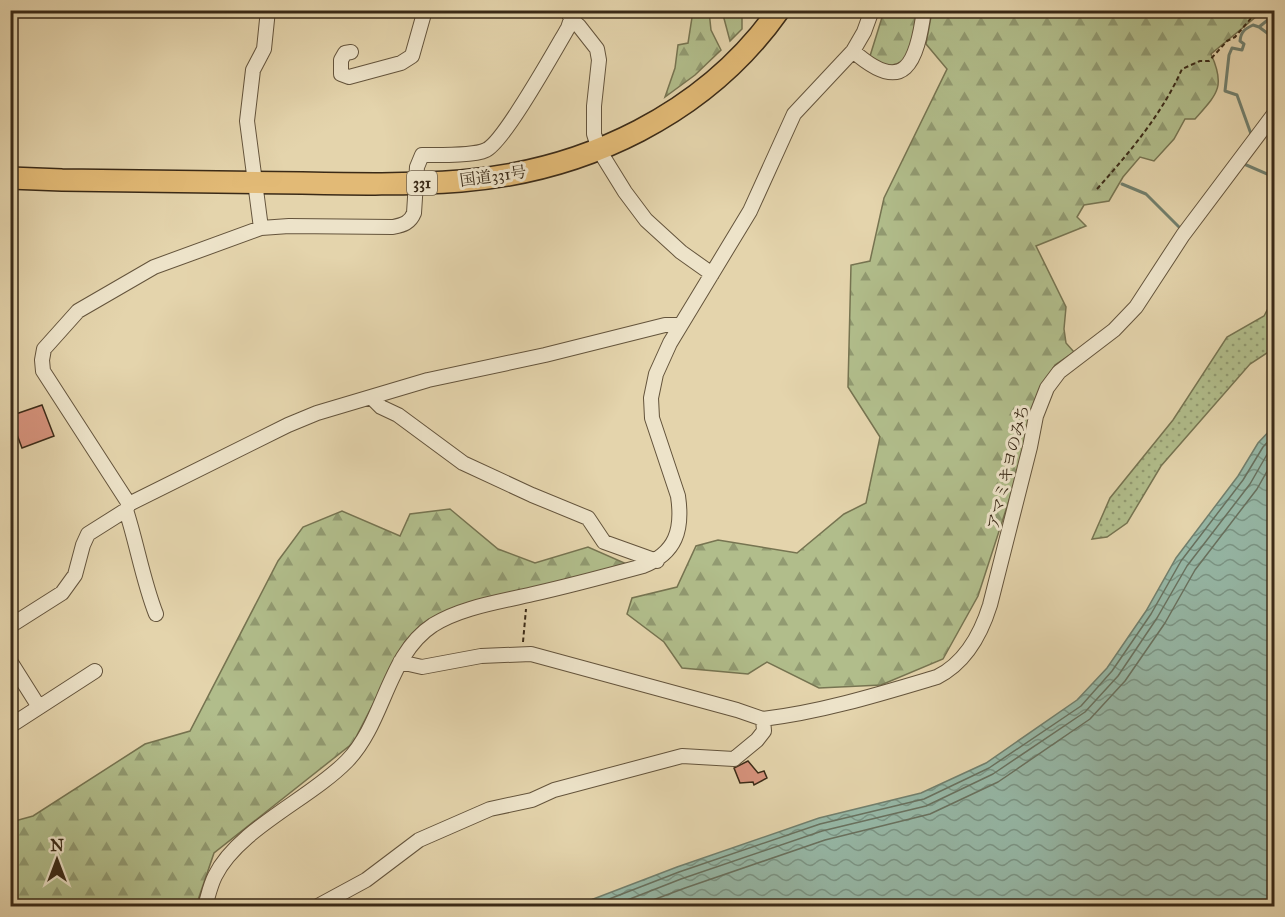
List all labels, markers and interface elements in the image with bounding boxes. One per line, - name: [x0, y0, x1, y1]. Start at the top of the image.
- street label: 国道331号: [458, 162, 528, 190]
- road number: 331: [407, 171, 437, 195]
- street label: アマミキヨのみち: [983, 403, 1033, 531]
- north arrow: [27, 830, 87, 890]
- text: N: [50, 836, 64, 855]

